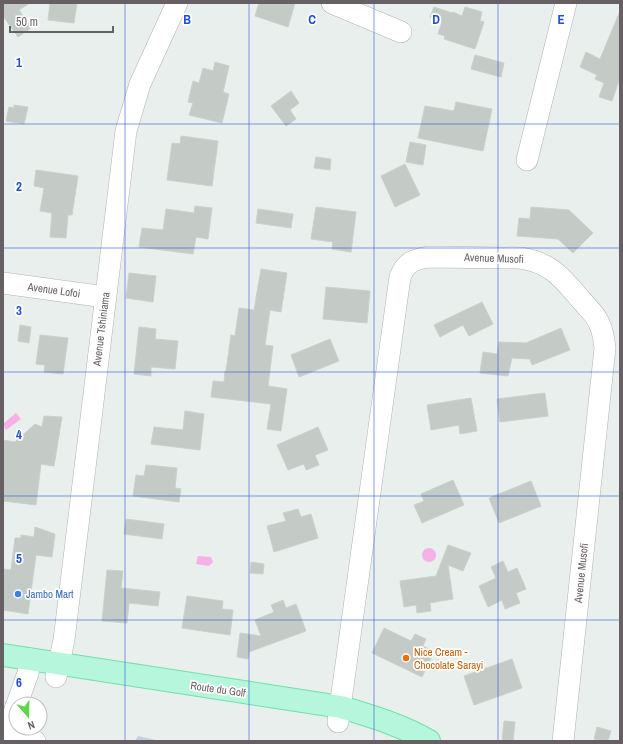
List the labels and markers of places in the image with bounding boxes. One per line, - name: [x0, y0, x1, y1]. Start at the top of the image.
- place label: Jambo Mart: [26, 587, 74, 601]
- marker: Jambo Mart: [13, 589, 23, 599]
- place label: Nice Cream - Chocolate Sarayi: [414, 645, 483, 672]
- marker: Nice Cream - Chocolate Sarayi: [401, 653, 411, 663]

